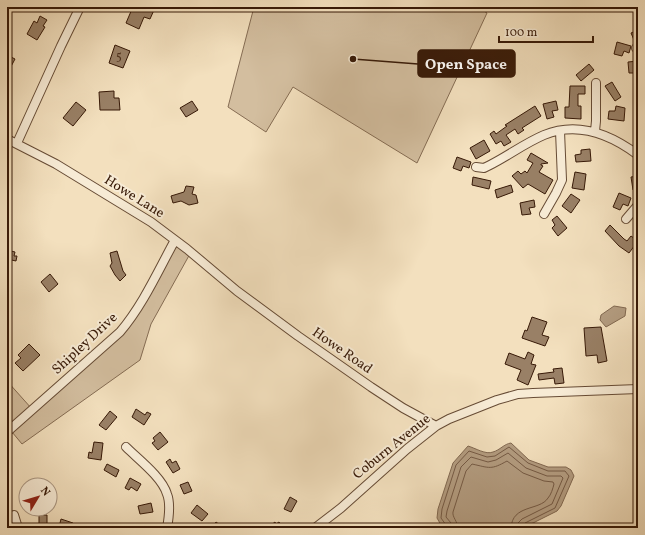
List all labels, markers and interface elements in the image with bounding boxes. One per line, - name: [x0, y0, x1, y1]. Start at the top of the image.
- scale bar: [499, 18, 593, 44]
- text: 100 m: [505, 25, 538, 41]
- house number: 5: [116, 49, 122, 65]
- callout: Open Space: [418, 50, 515, 77]
- text: Open Space: [425, 55, 507, 76]
- street label: Howe Lane: [100, 171, 168, 223]
- street label: Shipley Drive: [48, 309, 122, 379]
- street label: Howe Road: [308, 323, 376, 379]
- street label: Coburn Avenue: [349, 410, 435, 484]
- north arrow: [18, 477, 58, 517]
- text: N: [36, 484, 53, 500]

